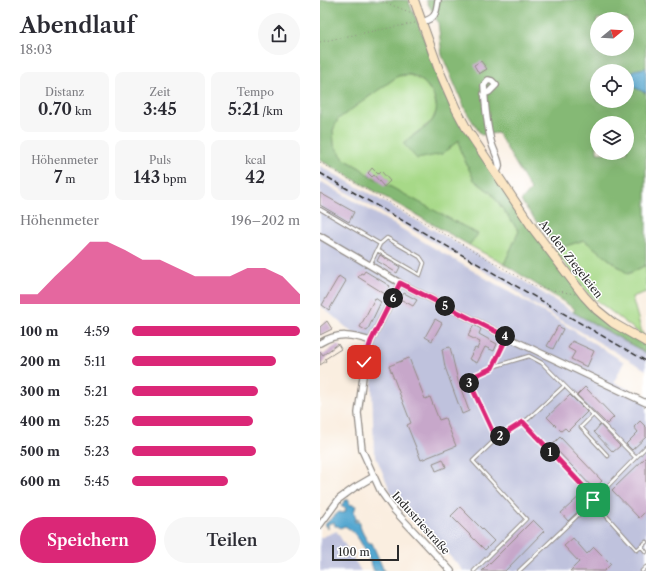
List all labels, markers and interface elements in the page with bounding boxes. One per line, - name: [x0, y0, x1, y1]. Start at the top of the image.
- text: Abendlauf: [20, 12, 135, 39]
- north arrow: [590, 12, 634, 56]
- map controls: [590, 12, 634, 160]
- button: share: [258, 13, 300, 55]
- text: 18:03: [20, 41, 52, 57]
- button: locate: [590, 64, 634, 108]
- text: Distanz: [45, 85, 84, 99]
- text: Zeit: [150, 85, 170, 99]
- text: Tempo: [237, 85, 274, 99]
- text: 0.70: [38, 99, 72, 119]
- text: 3:45: [143, 99, 177, 119]
- text: 5:21: [228, 99, 259, 119]
- text: km: [72, 104, 92, 118]
- text: /km: [259, 104, 283, 118]
- button: layers: [590, 116, 634, 160]
- text: Höhenmeter: [31, 153, 98, 167]
- text: Puls: [149, 153, 171, 167]
- text: kcal: [245, 153, 266, 167]
- text: 7: [54, 167, 62, 187]
- text: 143: [133, 167, 160, 187]
- text: 42: [245, 167, 265, 187]
- text: m: [62, 172, 76, 186]
- text: bpm: [160, 172, 187, 186]
- text: Höhenmeter: [20, 212, 99, 228]
- text: 196–202 m: [231, 212, 300, 228]
- street label: An den Ziegeleien: [536, 216, 606, 301]
- pin: 6: [383, 288, 403, 308]
- text: 6: [390, 291, 396, 305]
- pin: 5: [435, 296, 455, 316]
- text: 5: [442, 299, 448, 313]
- text: 100 m: [20, 323, 59, 339]
- text: 4:59: [84, 323, 110, 339]
- pin: 4: [495, 326, 515, 346]
- text: 4: [502, 329, 508, 343]
- pin: [347, 345, 381, 379]
- icon: check: [353, 351, 375, 373]
- text: 200 m: [20, 353, 60, 369]
- text: 5:11: [84, 353, 106, 369]
- pin: 3: [459, 373, 479, 393]
- text: 3: [466, 376, 472, 390]
- text: 300 m: [20, 383, 60, 399]
- text: 5:21: [84, 383, 108, 399]
- text: 400 m: [20, 413, 60, 429]
- text: 5:25: [84, 413, 109, 429]
- pin: 2: [490, 426, 510, 446]
- text: 2: [497, 429, 503, 443]
- pin: 1: [540, 442, 560, 462]
- text: 500 m: [20, 443, 60, 459]
- text: 5:23: [84, 443, 109, 459]
- text: 1: [548, 445, 552, 459]
- text: 600 m: [20, 473, 61, 489]
- text: 5:45: [84, 473, 109, 489]
- pin: [576, 483, 610, 517]
- street label: Industriestraße: [389, 489, 453, 557]
- icon: arrive: [582, 489, 604, 511]
- button: Speichern: [20, 517, 156, 563]
- button: Teilen: [164, 517, 300, 563]
- scale bar: [332, 543, 399, 562]
- text: 100 m: [338, 545, 370, 559]

